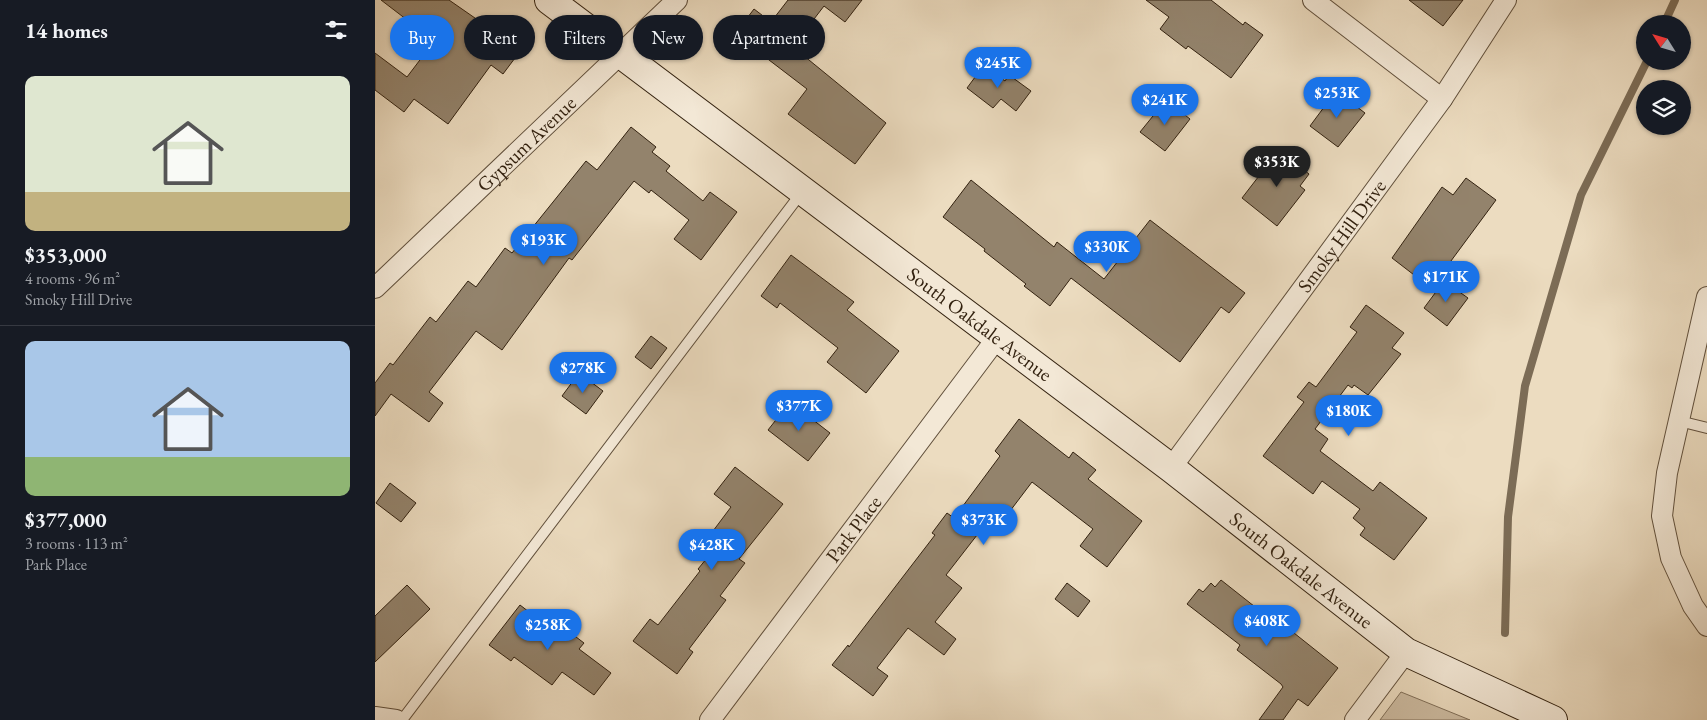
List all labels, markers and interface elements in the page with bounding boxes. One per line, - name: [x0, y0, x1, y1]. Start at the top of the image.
- chip: Buy: [390, 15, 454, 60]
- chip: Rent: [464, 15, 535, 60]
- chip: Filters: [545, 15, 623, 60]
- chip: New: [633, 15, 703, 60]
- chip: Apartment: [713, 15, 825, 60]
- north arrow: [1636, 15, 1691, 70]
- map controls: [1636, 15, 1691, 135]
- icon: filters: [322, 16, 350, 44]
- text: 14 homes: [25, 17, 108, 44]
- pin: $245K: [963, 46, 1033, 89]
- text: $245K: [976, 52, 1020, 73]
- pin: $253K: [1302, 76, 1372, 119]
- button: layers: [1636, 80, 1691, 135]
- text: $253K: [1315, 82, 1359, 103]
- pin: $241K: [1130, 84, 1200, 126]
- text: $241K: [1143, 89, 1187, 110]
- street label: Gypsum Avenue: [471, 90, 582, 197]
- icon: home: [143, 108, 233, 198]
- pin: $353K: [1242, 146, 1312, 188]
- text: $353K: [1255, 151, 1299, 172]
- street label: Smoky Hill Drive: [1291, 174, 1392, 298]
- pin: $193K: [509, 224, 579, 266]
- text: $193K: [522, 229, 566, 250]
- pin: $330K: [1072, 230, 1142, 273]
- text: $330K: [1085, 236, 1129, 257]
- text: $353,000: [25, 241, 107, 268]
- pin: $171K: [1411, 260, 1481, 303]
- street label: South Oakdale Avenue: [902, 261, 1058, 387]
- text: $171K: [1424, 266, 1468, 287]
- text: 4 rooms · 96 m²: [25, 268, 120, 289]
- text: Smoky Hill Drive: [25, 289, 132, 310]
- pin: $278K: [548, 352, 618, 394]
- text: $278K: [561, 357, 605, 378]
- icon: home: [143, 374, 233, 464]
- pin: $377K: [764, 390, 834, 432]
- pin: $180K: [1314, 394, 1384, 437]
- text: $377K: [777, 395, 821, 416]
- text: $180K: [1327, 400, 1371, 421]
- street label: Park Place: [820, 490, 887, 568]
- pin: $373K: [949, 504, 1019, 546]
- text: $377,000: [25, 506, 107, 533]
- street label: South Oakdale Avenue: [1224, 506, 1379, 634]
- text: $373K: [962, 509, 1006, 530]
- pin: $428K: [677, 528, 747, 571]
- text: 3 rooms · 113 m²: [25, 533, 128, 554]
- text: $428K: [690, 534, 734, 555]
- text: Park Place: [25, 554, 87, 575]
- pin: $408K: [1232, 604, 1302, 647]
- pin: $258K: [513, 608, 583, 651]
- text: $408K: [1245, 610, 1289, 631]
- text: $258K: [526, 614, 570, 635]

